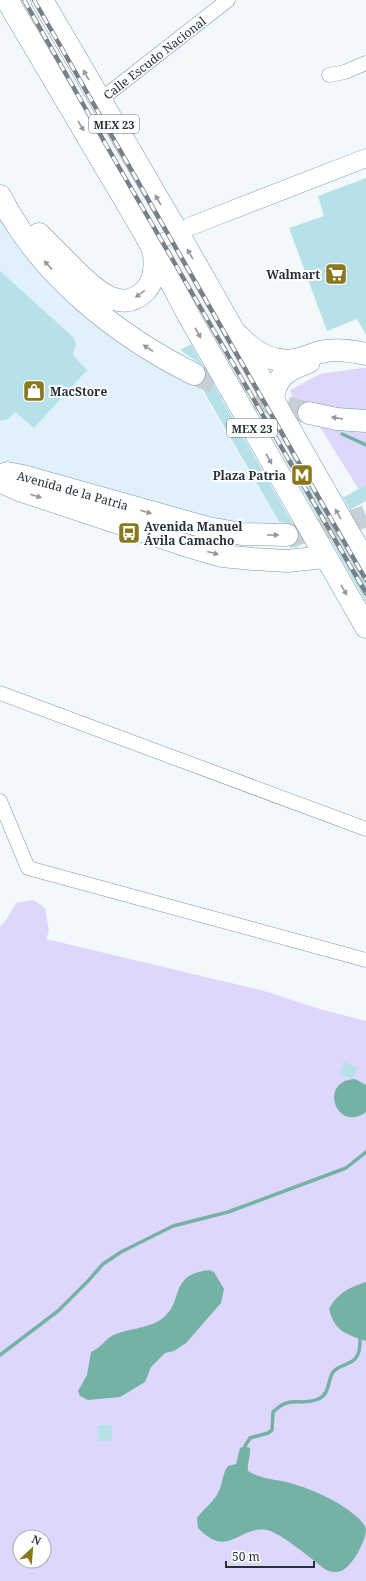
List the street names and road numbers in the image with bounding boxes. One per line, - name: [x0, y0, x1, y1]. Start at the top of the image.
- street label: Calle Escudo Nacional: [100, 12, 209, 103]
- road number: MEX 23: [89, 115, 139, 133]
- road number: MEX 23: [227, 419, 277, 437]
- street label: Avenida de la Patria: [16, 467, 131, 514]

